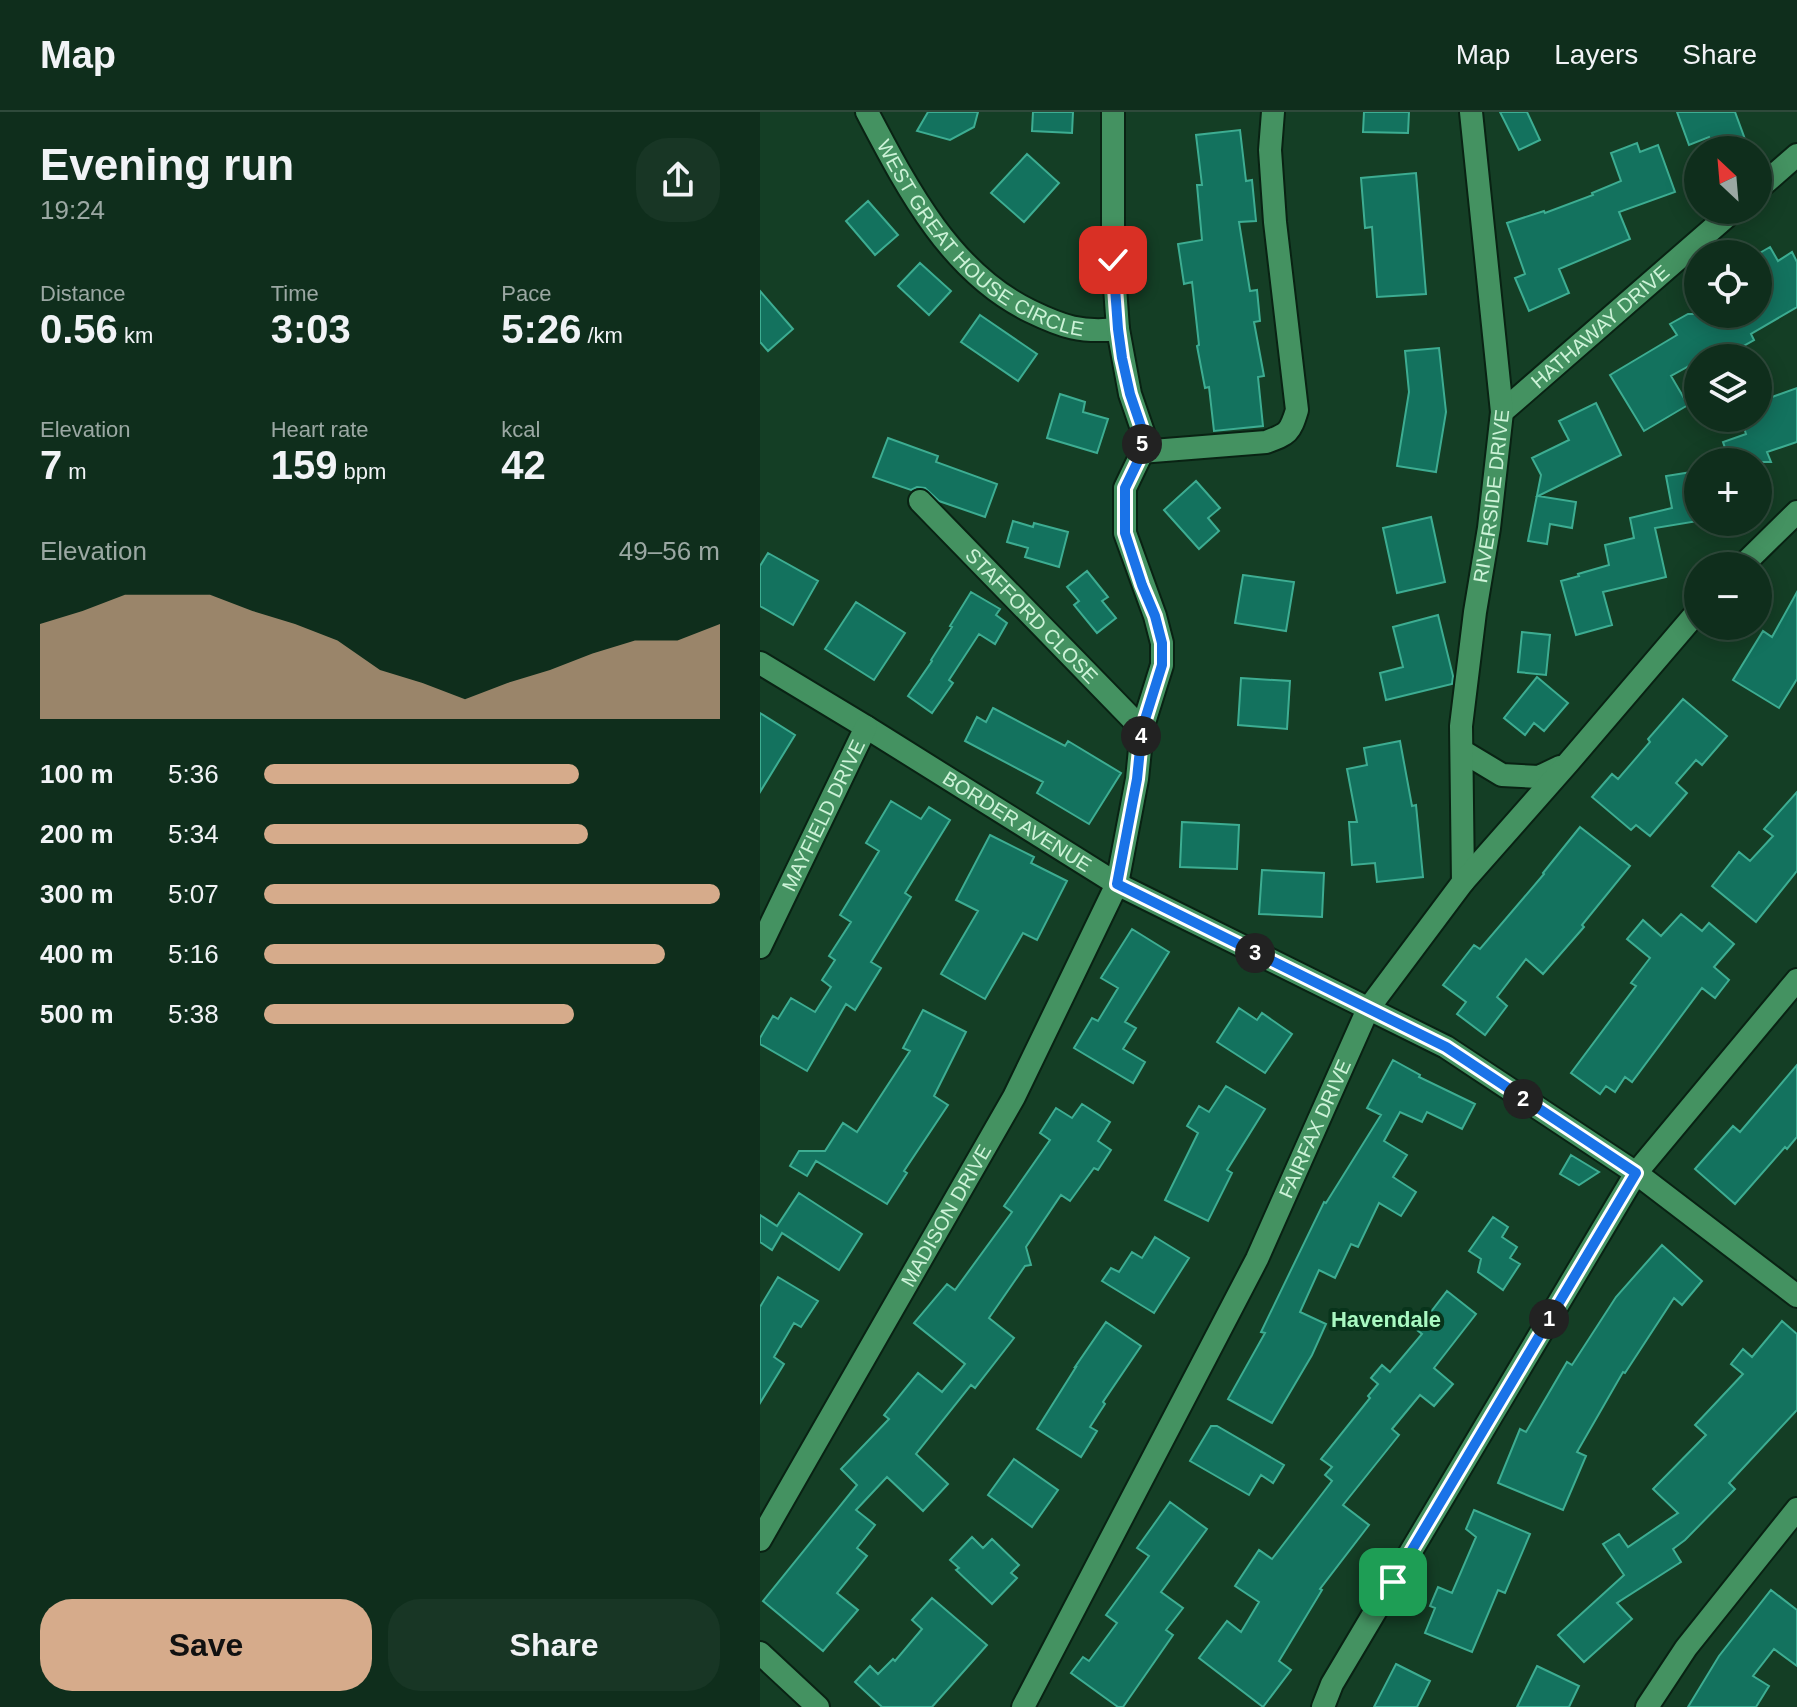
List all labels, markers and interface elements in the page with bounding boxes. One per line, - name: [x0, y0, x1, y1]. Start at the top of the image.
- text: Map: [40, 34, 116, 76]
- text: Map: [1456, 39, 1510, 70]
- text: Layers: [1554, 39, 1638, 70]
- text: Share: [1682, 39, 1757, 70]
- street label: WEST GREAT HOUSE CIRCLE: [873, 136, 1086, 340]
- north arrow: [1684, 136, 1772, 224]
- map controls: [1684, 136, 1772, 640]
- button: share: [636, 138, 720, 222]
- text: Evening run: [40, 140, 294, 189]
- text: 19:24: [40, 195, 105, 225]
- pin: [1079, 226, 1147, 294]
- icon: check: [1091, 238, 1135, 282]
- button: locate: [1684, 240, 1772, 328]
- street label: HATHAWAY DRIVE: [1527, 261, 1673, 392]
- text: Distance: [40, 281, 126, 306]
- text: Time: [271, 281, 319, 306]
- text: Pace: [501, 281, 551, 306]
- text: 0.56: [40, 307, 118, 351]
- text: 3:03: [271, 307, 351, 351]
- text: 5:26: [501, 307, 581, 351]
- text: km: [118, 323, 153, 348]
- text: /km: [581, 323, 623, 348]
- button: layers: [1684, 344, 1772, 432]
- street label: RIVERSIDE DRIVE: [1469, 408, 1513, 584]
- text: Elevation: [40, 417, 131, 442]
- text: Heart rate: [271, 417, 368, 442]
- text: kcal: [501, 417, 540, 442]
- pin: 5: [1122, 424, 1162, 464]
- text: 5: [1136, 431, 1148, 456]
- text: 7: [40, 443, 62, 487]
- text: 159: [271, 443, 337, 487]
- text: 42: [501, 443, 546, 487]
- button: +: [1684, 448, 1772, 536]
- text: m: [62, 459, 87, 484]
- text: bpm: [337, 459, 386, 484]
- text: Elevation: [40, 536, 147, 566]
- text: 49–56 m: [619, 536, 720, 566]
- street label: STAFFORD CLOSE: [961, 544, 1102, 688]
- button: −: [1684, 552, 1772, 640]
- pin: 4: [1121, 716, 1161, 756]
- text: 4: [1135, 723, 1147, 748]
- street label: MAYFIELD DRIVE: [778, 736, 869, 895]
- text: 100 m: [40, 759, 114, 789]
- text: 5:36: [168, 759, 219, 789]
- street label: BORDER AVENUE: [939, 767, 1095, 876]
- text: 200 m: [40, 819, 114, 849]
- text: 5:34: [168, 819, 219, 849]
- text: 300 m: [40, 879, 114, 909]
- text: 5:07: [168, 879, 219, 909]
- pin: 3: [1235, 933, 1275, 973]
- text: 400 m: [40, 939, 114, 969]
- text: 5:16: [168, 939, 219, 969]
- text: 3: [1249, 940, 1261, 965]
- text: 500 m: [40, 999, 114, 1029]
- text: 5:38: [168, 999, 219, 1029]
- street label: FAIRFAX DRIVE: [1275, 1056, 1355, 1201]
- pin: 2: [1503, 1079, 1543, 1119]
- text: 2: [1517, 1086, 1529, 1111]
- street label: MADISON DRIVE: [897, 1141, 995, 1290]
- pin: 1: [1529, 1299, 1569, 1339]
- text: 1: [1543, 1306, 1555, 1331]
- district label: Havendale: [1331, 1307, 1441, 1332]
- pin: [1359, 1548, 1427, 1616]
- icon: arrive: [1371, 1560, 1415, 1604]
- button: Save: [40, 1599, 372, 1691]
- button: Share: [388, 1599, 720, 1691]

